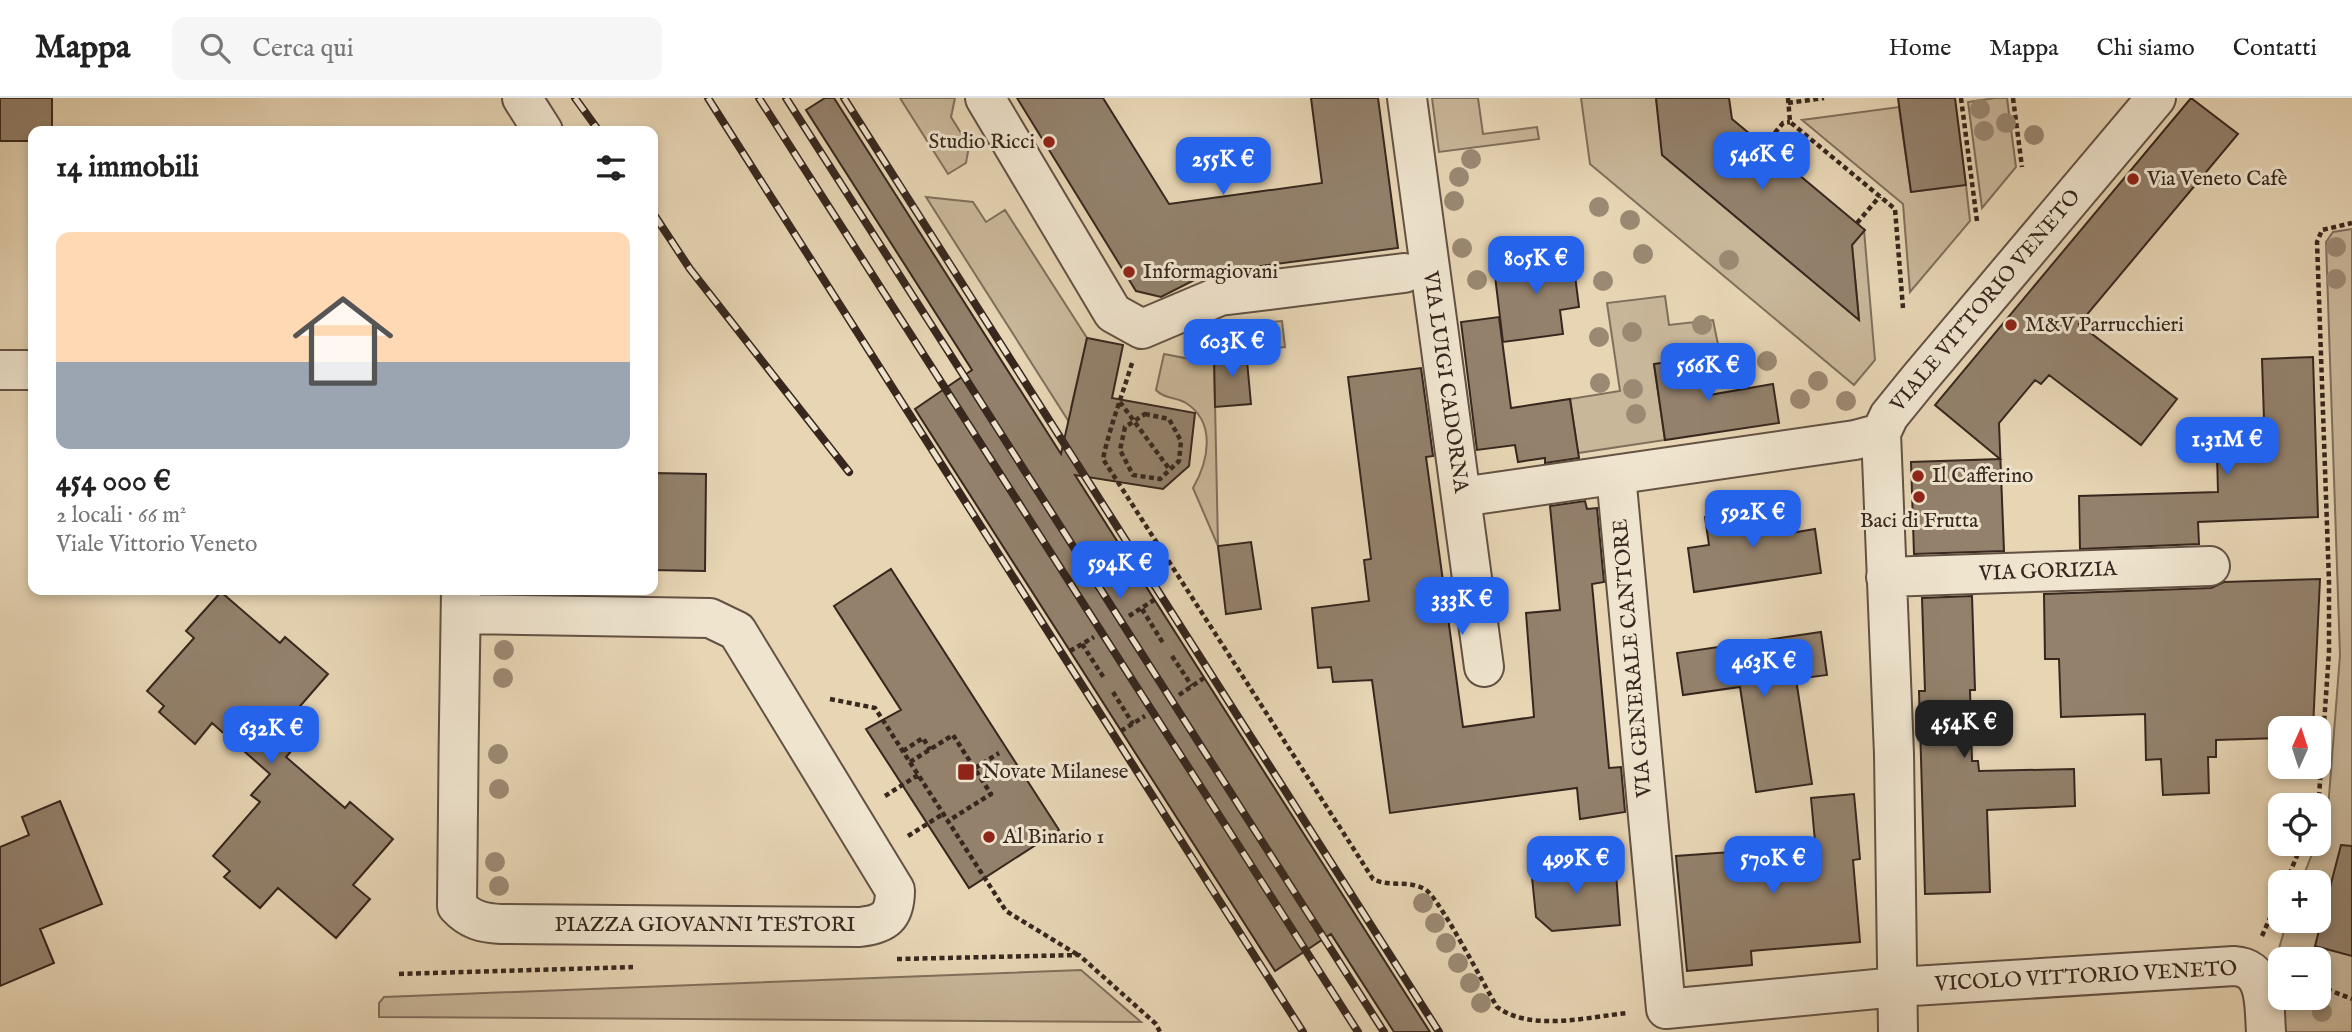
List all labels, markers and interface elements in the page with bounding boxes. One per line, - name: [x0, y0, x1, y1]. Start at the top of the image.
- search box: [172, 17, 662, 80]
- text: Mappa: [35, 27, 130, 69]
- icon: search: [196, 29, 234, 67]
- text: Cerca qui: [252, 32, 354, 65]
- text: Home: [1889, 33, 1951, 64]
- text: Mappa: [1989, 33, 2059, 64]
- text: Chi siamo: [2097, 33, 2195, 64]
- text: Contatti: [2233, 33, 2317, 64]
- place label: Studio Ricci: [928, 129, 1035, 156]
- pin: 546K €: [1705, 132, 1819, 192]
- marker: Studio Ricci: [1041, 134, 1057, 150]
- pin: 255K €: [1166, 138, 1280, 197]
- text: 546K €: [1730, 140, 1794, 169]
- text: 255K €: [1192, 145, 1254, 174]
- text: 14 immobili: [56, 149, 199, 187]
- icon: filters: [592, 149, 630, 187]
- place label: Via Veneto Cafè: [2146, 166, 2288, 193]
- marker: Via Veneto Cafè: [2125, 171, 2141, 187]
- street label: VIALE VITTORIO VENETO: [1884, 184, 2087, 419]
- pin: 805K €: [1479, 236, 1593, 296]
- text: 805K €: [1504, 244, 1568, 273]
- place label: Informagiovani: [1143, 259, 1278, 286]
- marker: Informagiovani: [1121, 264, 1137, 280]
- street label: VIA LUIGI CADORNA: [1416, 268, 1474, 495]
- icon: home: [280, 278, 406, 404]
- place label: M&V Parrucchieri: [2025, 312, 2184, 339]
- marker: M&V Parrucchieri: [2003, 317, 2019, 333]
- pin: 603K €: [1175, 320, 1289, 379]
- text: 603K €: [1200, 327, 1264, 356]
- pin: 566K €: [1651, 344, 1765, 403]
- text: 566K €: [1677, 351, 1739, 380]
- pin: 1.31M €: [2162, 418, 2292, 477]
- text: 1.31M €: [2192, 425, 2262, 454]
- text: 454 000 €: [56, 463, 171, 501]
- place label: Il Cafferino: [1932, 463, 2033, 490]
- marker: Il Cafferino: [1910, 468, 1926, 484]
- marker: Baci di Frutta: [1911, 489, 1927, 505]
- pin: 592K €: [1696, 490, 1810, 550]
- text: 592K €: [1721, 498, 1785, 527]
- text: 2 locali · 66 m²: [56, 501, 186, 530]
- place label: Baci di Frutta: [1860, 508, 1979, 535]
- street label: VIA GENERALE CANTORE: [1607, 517, 1659, 800]
- text: Viale Vittorio Veneto: [56, 530, 257, 559]
- pin: 594K €: [1063, 542, 1177, 601]
- text: 594K €: [1088, 549, 1152, 578]
- street label: VIA GORIZIA: [1977, 556, 2118, 588]
- pin: 333K €: [1405, 578, 1519, 637]
- text: 333K €: [1432, 585, 1492, 614]
- pin: 463K €: [1707, 640, 1821, 699]
- text: 463K €: [1732, 647, 1796, 676]
- pin: 454K €: [1907, 700, 2021, 760]
- pin: 632K €: [214, 706, 328, 766]
- text: 454K €: [1931, 708, 1997, 737]
- text: 632K €: [239, 714, 303, 743]
- north arrow: [2268, 716, 2331, 779]
- map controls: [2268, 716, 2331, 1010]
- place label: Novate Milanese: [982, 759, 1129, 786]
- marker: Novate Milanese: [956, 762, 976, 782]
- button: locate: [2268, 793, 2331, 856]
- place label: Al Binario 1: [1002, 824, 1104, 851]
- marker: Al Binario 1: [981, 829, 997, 845]
- pin: 499K €: [1519, 836, 1633, 896]
- pin: 570K €: [1716, 836, 1830, 896]
- text: 499K €: [1543, 844, 1609, 873]
- text: 570K €: [1740, 844, 1806, 873]
- button: +: [2268, 870, 2331, 933]
- street label: PIAZZA GIOVANNI TESTORI: [554, 912, 856, 939]
- button: −: [2268, 947, 2331, 1010]
- street label: VICOLO VITTORIO VENETO: [1933, 956, 2238, 998]

